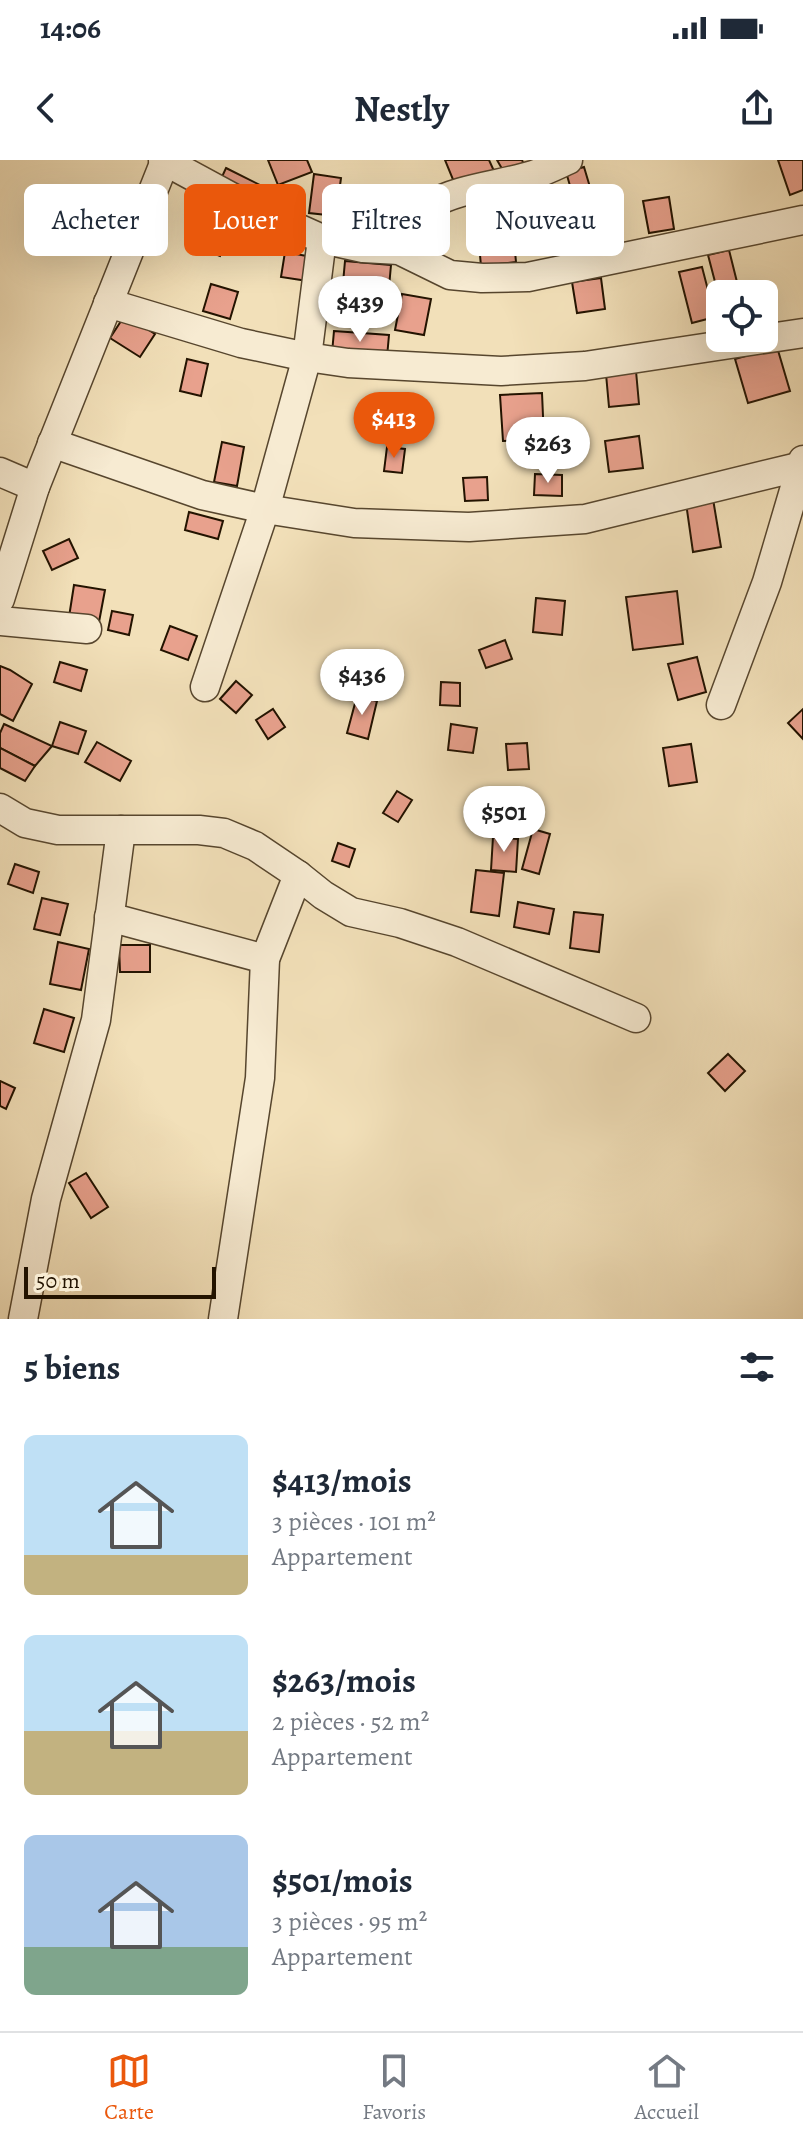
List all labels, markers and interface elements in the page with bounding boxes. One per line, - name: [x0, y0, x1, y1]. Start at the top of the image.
- text: 14:06: [40, 8, 101, 48]
- text: Nestly: [354, 84, 449, 133]
- icon: back: [24, 86, 68, 130]
- icon: share: [735, 86, 779, 130]
- chip: Acheter: [24, 184, 168, 256]
- chip: Louer: [184, 184, 306, 256]
- chip: Filtres: [322, 184, 450, 256]
- chip: Nouveau: [466, 184, 624, 256]
- pin: $439: [313, 276, 407, 344]
- map controls: [706, 280, 778, 352]
- button: locate: [706, 280, 778, 352]
- text: $439: [336, 284, 384, 319]
- pin: $413: [347, 392, 441, 460]
- text: $413: [372, 400, 416, 435]
- pin: $263: [501, 417, 595, 485]
- text: $263: [524, 425, 572, 460]
- pin: $436: [315, 649, 409, 717]
- text: $436: [338, 657, 386, 692]
- pin: $501: [457, 786, 551, 854]
- text: $501: [481, 794, 527, 829]
- scale bar: [24, 1263, 216, 1299]
- text: 50 m: [36, 1266, 80, 1296]
- text: 5 biens: [24, 1344, 121, 1391]
- icon: filters: [735, 1345, 779, 1389]
- text: $413/mois: [272, 1457, 412, 1504]
- icon: home: [88, 1467, 184, 1563]
- text: 3 pièces · 101 m²: [272, 1504, 436, 1539]
- text: Appartement: [272, 1539, 413, 1574]
- text: $263/mois: [272, 1657, 416, 1704]
- icon: home: [88, 1667, 184, 1763]
- text: 2 pièces · 52 m²: [272, 1704, 429, 1739]
- text: Appartement: [272, 1739, 413, 1774]
- text: $501/mois: [272, 1857, 413, 1904]
- icon: home: [88, 1867, 184, 1963]
- text: 3 pièces · 95 m²: [272, 1904, 427, 1939]
- text: Appartement: [272, 1939, 413, 1974]
- tab: Carte: [104, 2049, 154, 2127]
- tab: Favoris: [362, 2049, 426, 2127]
- tab: Accueil: [635, 2049, 699, 2127]

